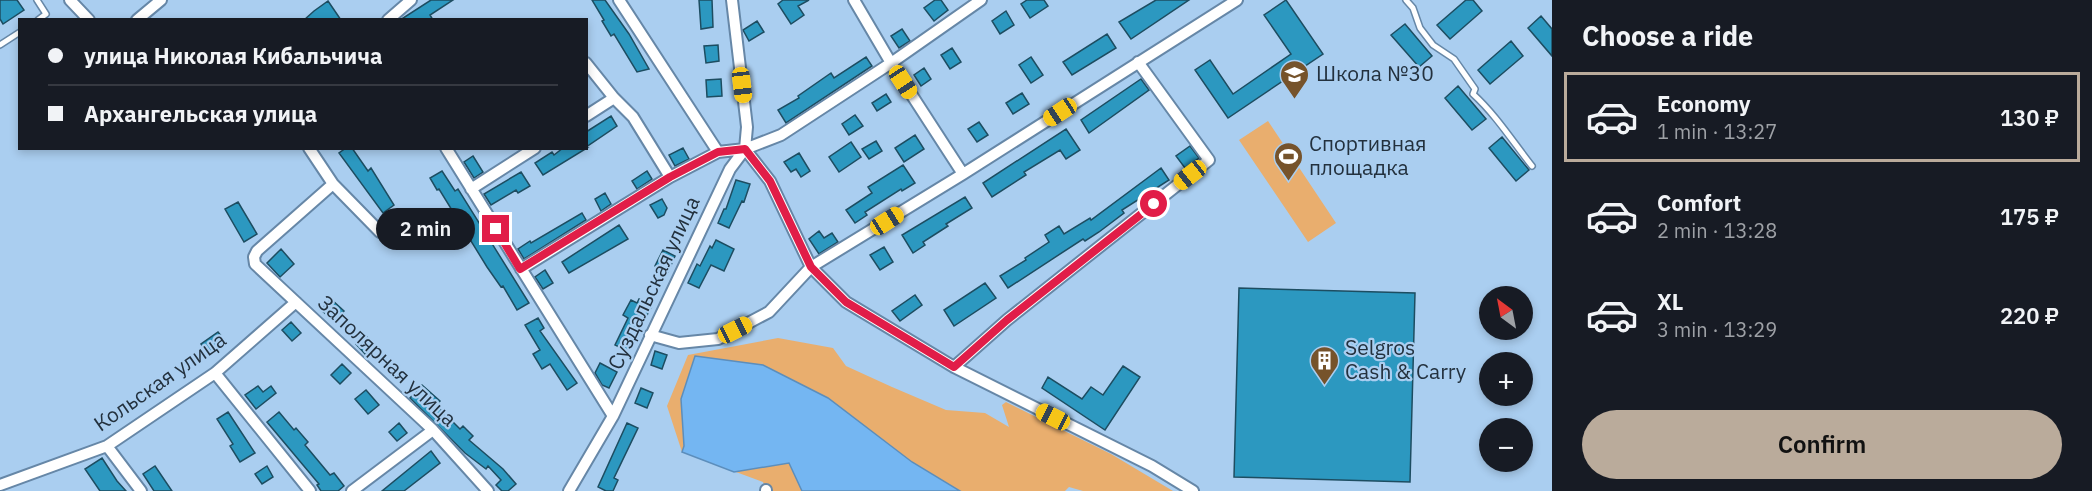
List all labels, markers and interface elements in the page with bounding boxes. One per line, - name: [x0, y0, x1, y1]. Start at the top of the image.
- text: Choose a ride: [1582, 18, 1753, 53]
- text: улица Николая Кибальчича: [84, 41, 383, 70]
- school or university icon: Школа №30: [1279, 58, 1311, 100]
- place label: Школа №30: [1316, 59, 1434, 87]
- car: [886, 62, 920, 102]
- car: [731, 66, 753, 104]
- text: Economy: [1657, 89, 1751, 118]
- icon: car: [1585, 90, 1639, 144]
- car: [1040, 95, 1080, 129]
- text: Архангельская улица: [84, 99, 317, 128]
- text: 130 ₽: [2000, 103, 2059, 132]
- text: 1 min · 13:27: [1657, 118, 1777, 145]
- place label: Спортивная площадка: [1309, 129, 1427, 181]
- sports icon: Спортивная площадка: [1272, 140, 1304, 182]
- car: [1170, 157, 1210, 193]
- text: Comfort: [1657, 188, 1741, 217]
- icon: car: [1585, 189, 1639, 243]
- route start: [1140, 190, 1167, 217]
- street label: Суздальская улица: [601, 191, 706, 374]
- text: 175 ₽: [2000, 202, 2059, 231]
- car: [867, 204, 907, 238]
- callout: 2 min: [376, 208, 475, 250]
- text: 2 min: [400, 215, 451, 242]
- route end: [482, 215, 509, 242]
- text: 2 min · 13:28: [1657, 217, 1777, 244]
- north arrow: [1479, 286, 1533, 340]
- map controls: [1479, 286, 1533, 472]
- text: XL: [1657, 287, 1683, 316]
- street label: Заполярная улица: [312, 288, 463, 432]
- icon: car: [1585, 288, 1639, 342]
- text: 220 ₽: [2000, 301, 2059, 330]
- car: [715, 314, 755, 346]
- text: 3 min · 13:29: [1657, 316, 1777, 343]
- street label: Кольская улица: [88, 325, 231, 437]
- place label: Selgros Cash & Carry: [1345, 333, 1467, 385]
- building icon: Selgros Cash & Carry: [1308, 344, 1340, 386]
- button: +: [1479, 352, 1533, 406]
- car: [1033, 401, 1073, 433]
- button: Confirm: [1582, 410, 2062, 479]
- button: −: [1479, 418, 1533, 472]

